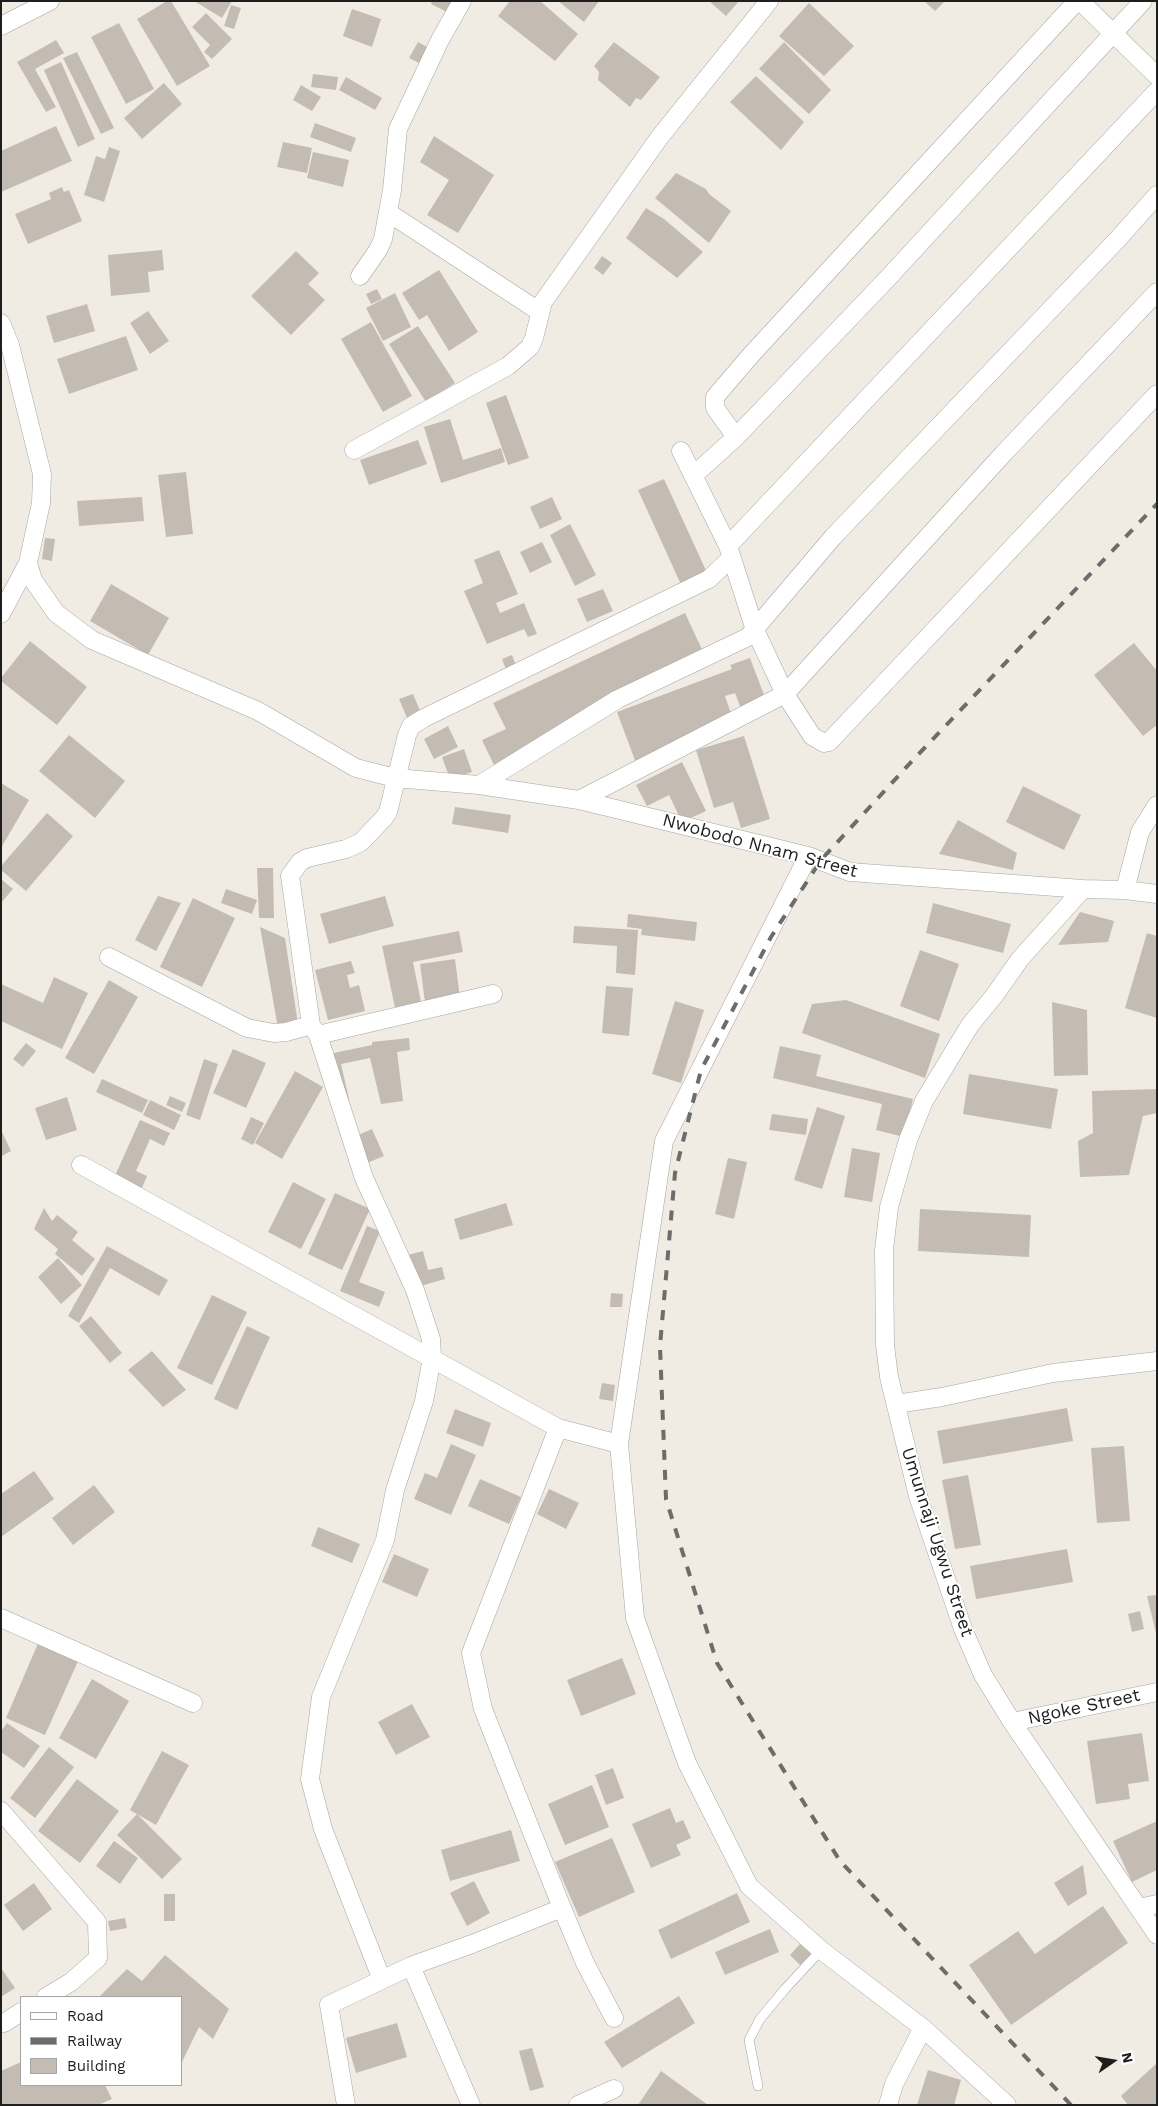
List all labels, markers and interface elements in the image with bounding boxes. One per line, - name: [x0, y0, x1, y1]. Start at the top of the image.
- street label: Nwobodo Nnam Street: [660, 810, 860, 882]
- street label: Umunnaji Ugwu Street: [896, 1445, 978, 1639]
- street label: Ngoke Street: [1026, 1685, 1142, 1729]
- legend: [20, 1996, 182, 2086]
- text: Road: [67, 2007, 104, 2025]
- text: Railway: [67, 2032, 122, 2050]
- north arrow: [1088, 2036, 1138, 2086]
- text: N: [1119, 2051, 1137, 2064]
- text: Building: [67, 2057, 125, 2075]

